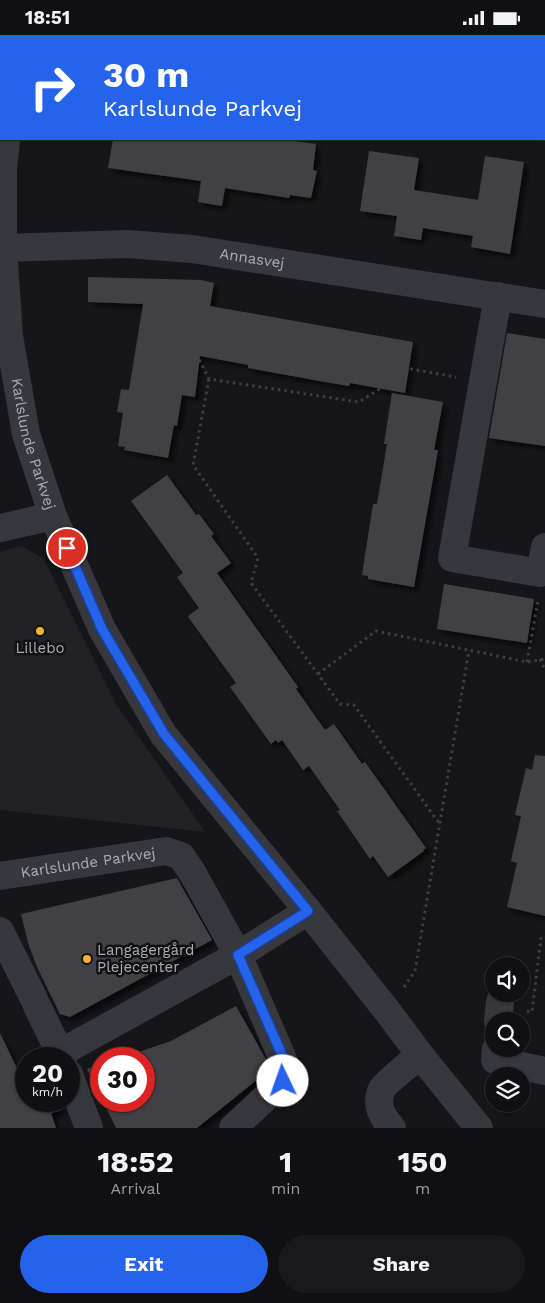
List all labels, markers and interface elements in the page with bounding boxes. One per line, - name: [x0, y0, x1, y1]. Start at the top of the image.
- text: 18:51: [25, 6, 70, 29]
- text: 30 m: [103, 54, 189, 96]
- icon: right: [20, 55, 85, 120]
- text: Karlslunde Parkvej: [103, 96, 302, 121]
- street label: Annasvej: [218, 244, 286, 272]
- street label: Karlslunde Parkvej: [7, 377, 59, 512]
- pin: [46, 527, 88, 569]
- icon: arrive: [53, 534, 81, 562]
- marker: Lillebo: [34, 625, 46, 637]
- place label: Lillebo: [15, 639, 65, 657]
- street label: Karlslunde Parkvej: [19, 844, 157, 882]
- place label: Langagergård Plejecenter: [97, 941, 194, 976]
- marker: Langagergård Plejecenter: [81, 953, 93, 965]
- map controls: [485, 957, 530, 1112]
- button: sound: [485, 957, 530, 1002]
- button: search: [485, 1012, 530, 1057]
- speed limit sign: 30: [90, 1047, 155, 1112]
- position arrow: [256, 1054, 308, 1106]
- text: 20: [32, 1059, 63, 1088]
- button: layers: [485, 1067, 530, 1112]
- text: km/h: [32, 1085, 63, 1099]
- text: 18:52: [97, 1144, 174, 1179]
- text: 1: [279, 1144, 292, 1179]
- text: 150: [398, 1144, 448, 1179]
- text: Arrival: [111, 1179, 160, 1198]
- text: min: [271, 1179, 300, 1198]
- text: m: [415, 1179, 430, 1198]
- button: Exit: [20, 1235, 268, 1293]
- button: Share: [278, 1235, 525, 1293]

